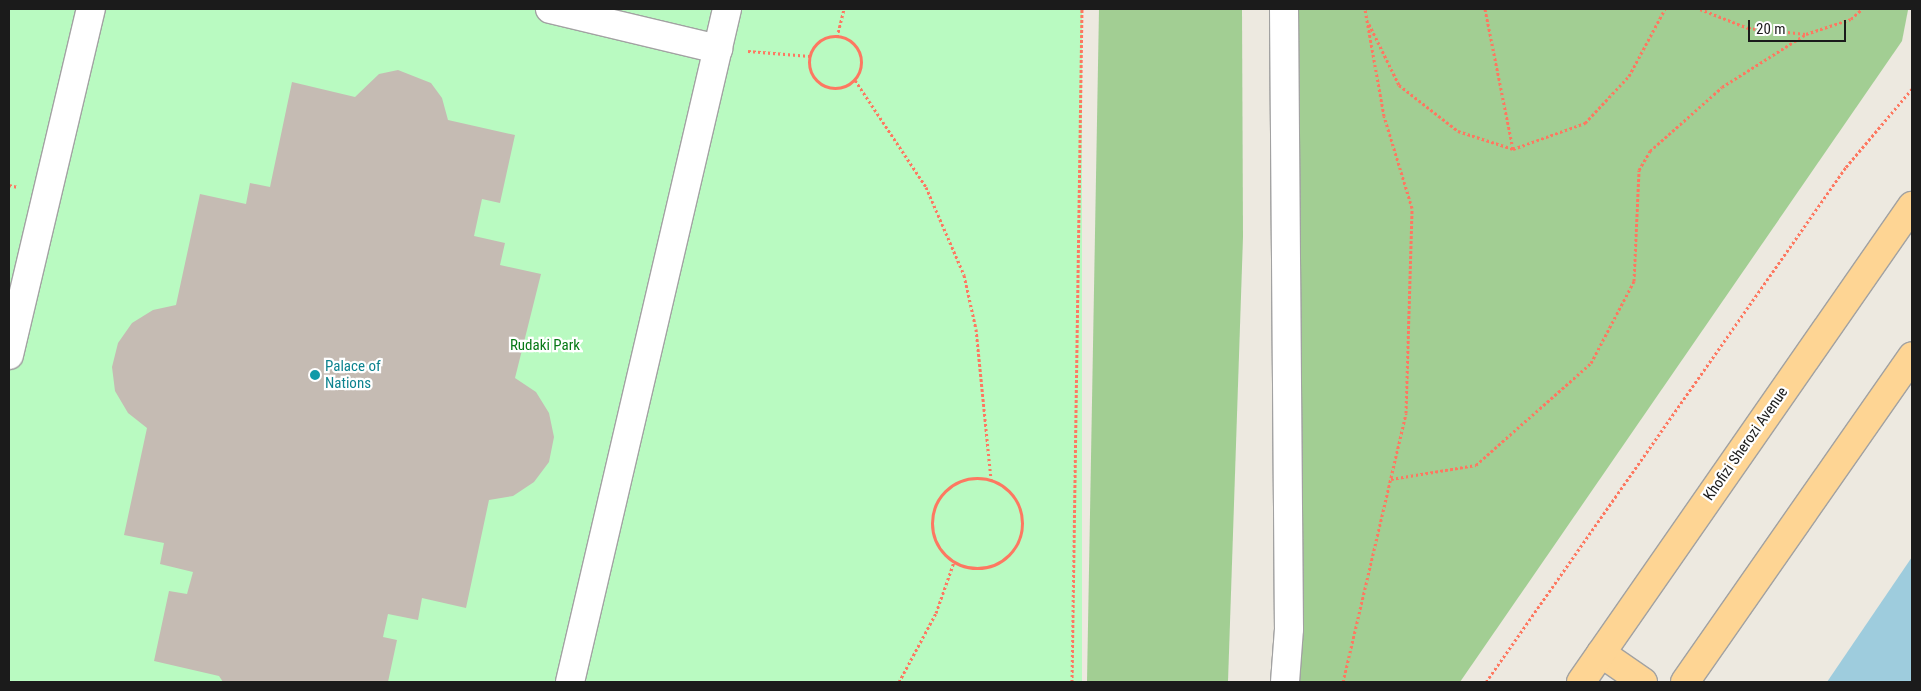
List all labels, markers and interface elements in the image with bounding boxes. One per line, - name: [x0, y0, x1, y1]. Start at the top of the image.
- scale bar: [1751, 10, 1848, 42]
- text: 20 m: [1756, 20, 1786, 38]
- park label: Rudaki Park: [510, 337, 580, 355]
- place label: Palace of Nations: [325, 357, 381, 392]
- marker: Palace of Nations: [309, 369, 321, 381]
- street label: Khofizi Sherozi Avenue: [1700, 384, 1792, 504]

